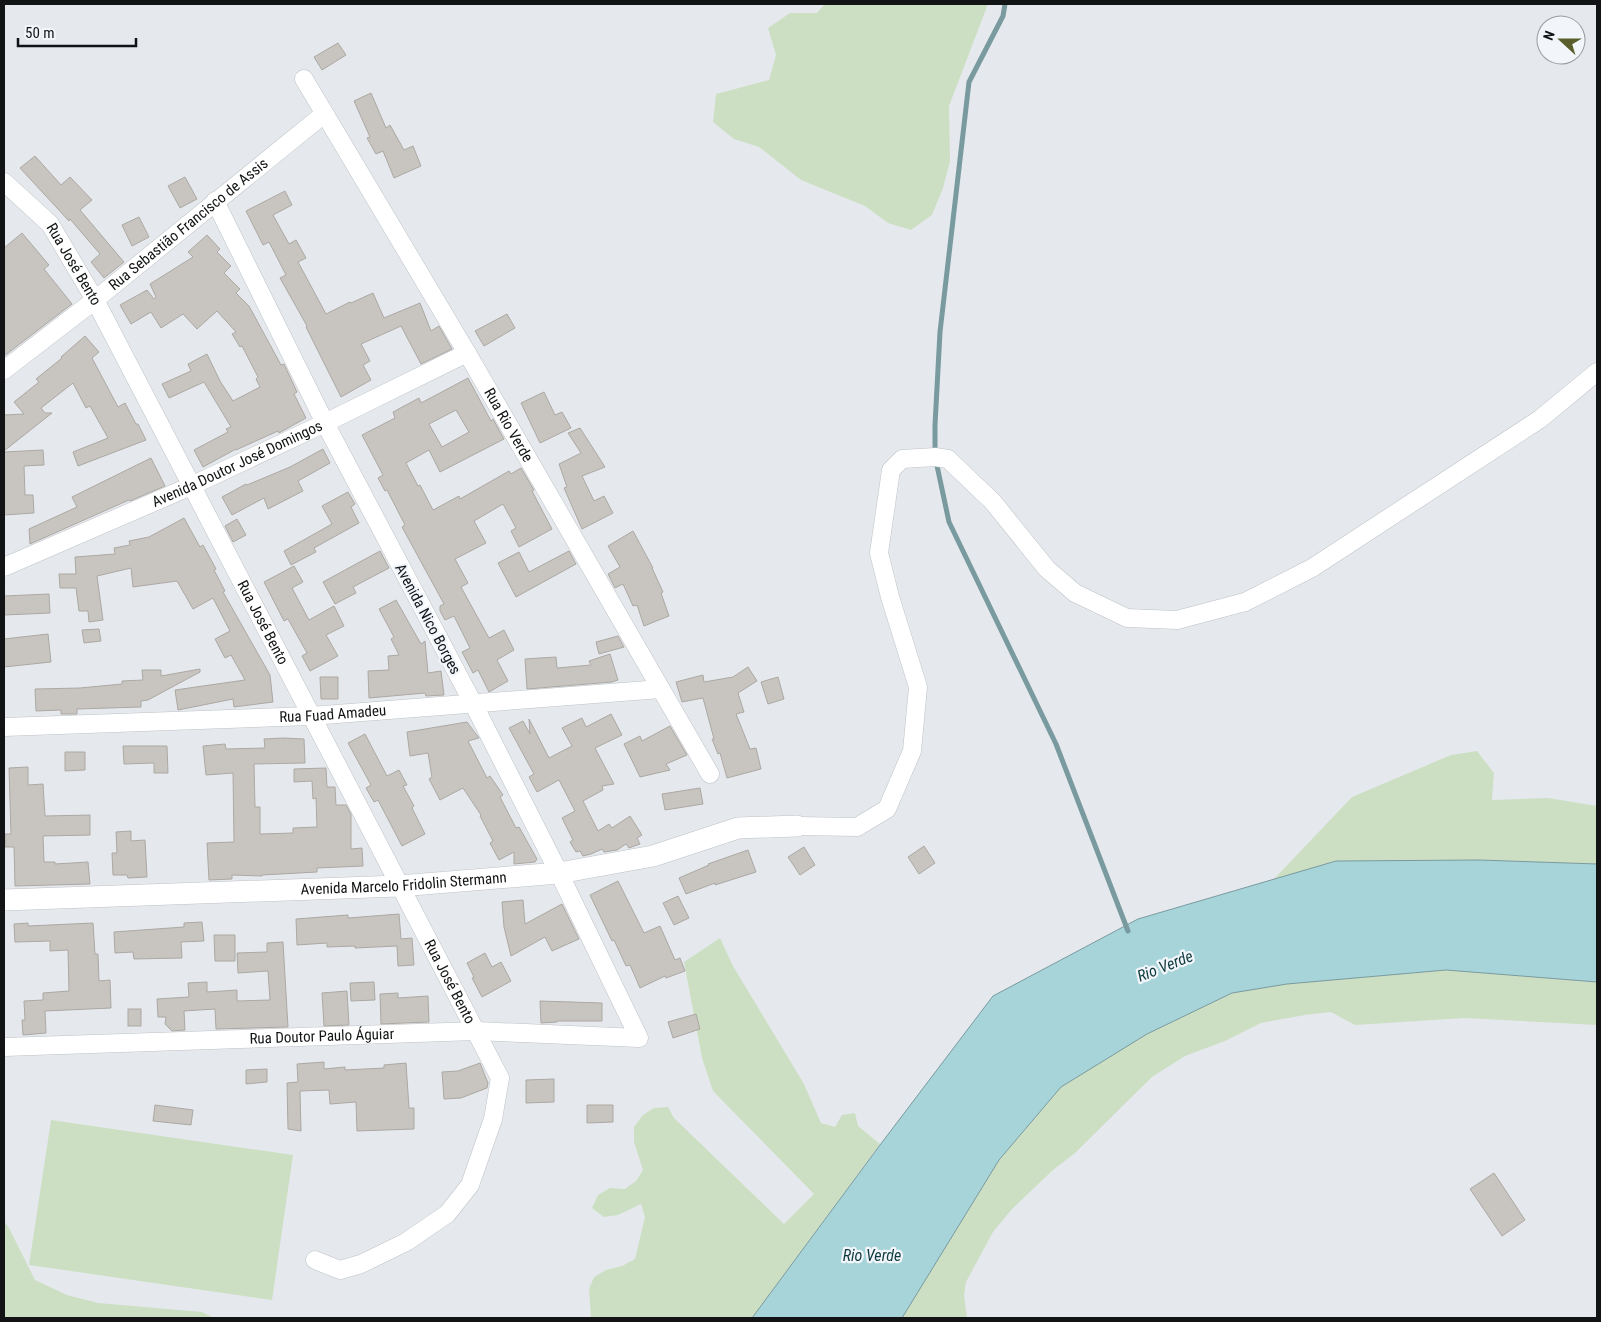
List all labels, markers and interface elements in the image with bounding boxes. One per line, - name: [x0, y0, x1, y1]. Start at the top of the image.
- scale bar: [18, 15, 135, 47]
- north arrow: [1536, 15, 1586, 65]
- text: 50 m: [25, 24, 55, 42]
- text: N: [1540, 28, 1558, 42]
- street label: Rua Sebastião Francisco de Assis: [105, 154, 272, 294]
- street label: Rua José Bento: [43, 220, 105, 308]
- street label: Rua Rio Verde: [480, 385, 537, 465]
- street label: Avenida Doutor José Domingos: [149, 416, 325, 511]
- street label: Avenida Nico Borges: [391, 561, 465, 677]
- street label: Rua José Bento: [233, 577, 292, 667]
- street label: Rua Fuad Amadeu: [279, 701, 387, 726]
- street label: Avenida Marcelo Fridolin Stermann: [300, 868, 507, 898]
- street label: Rua José Bento: [421, 936, 479, 1027]
- water label: Rio Verde: [1134, 946, 1196, 986]
- street label: Rua Doutor Paulo Águiar: [249, 1025, 395, 1048]
- water label: Rio Verde: [843, 1246, 901, 1265]

